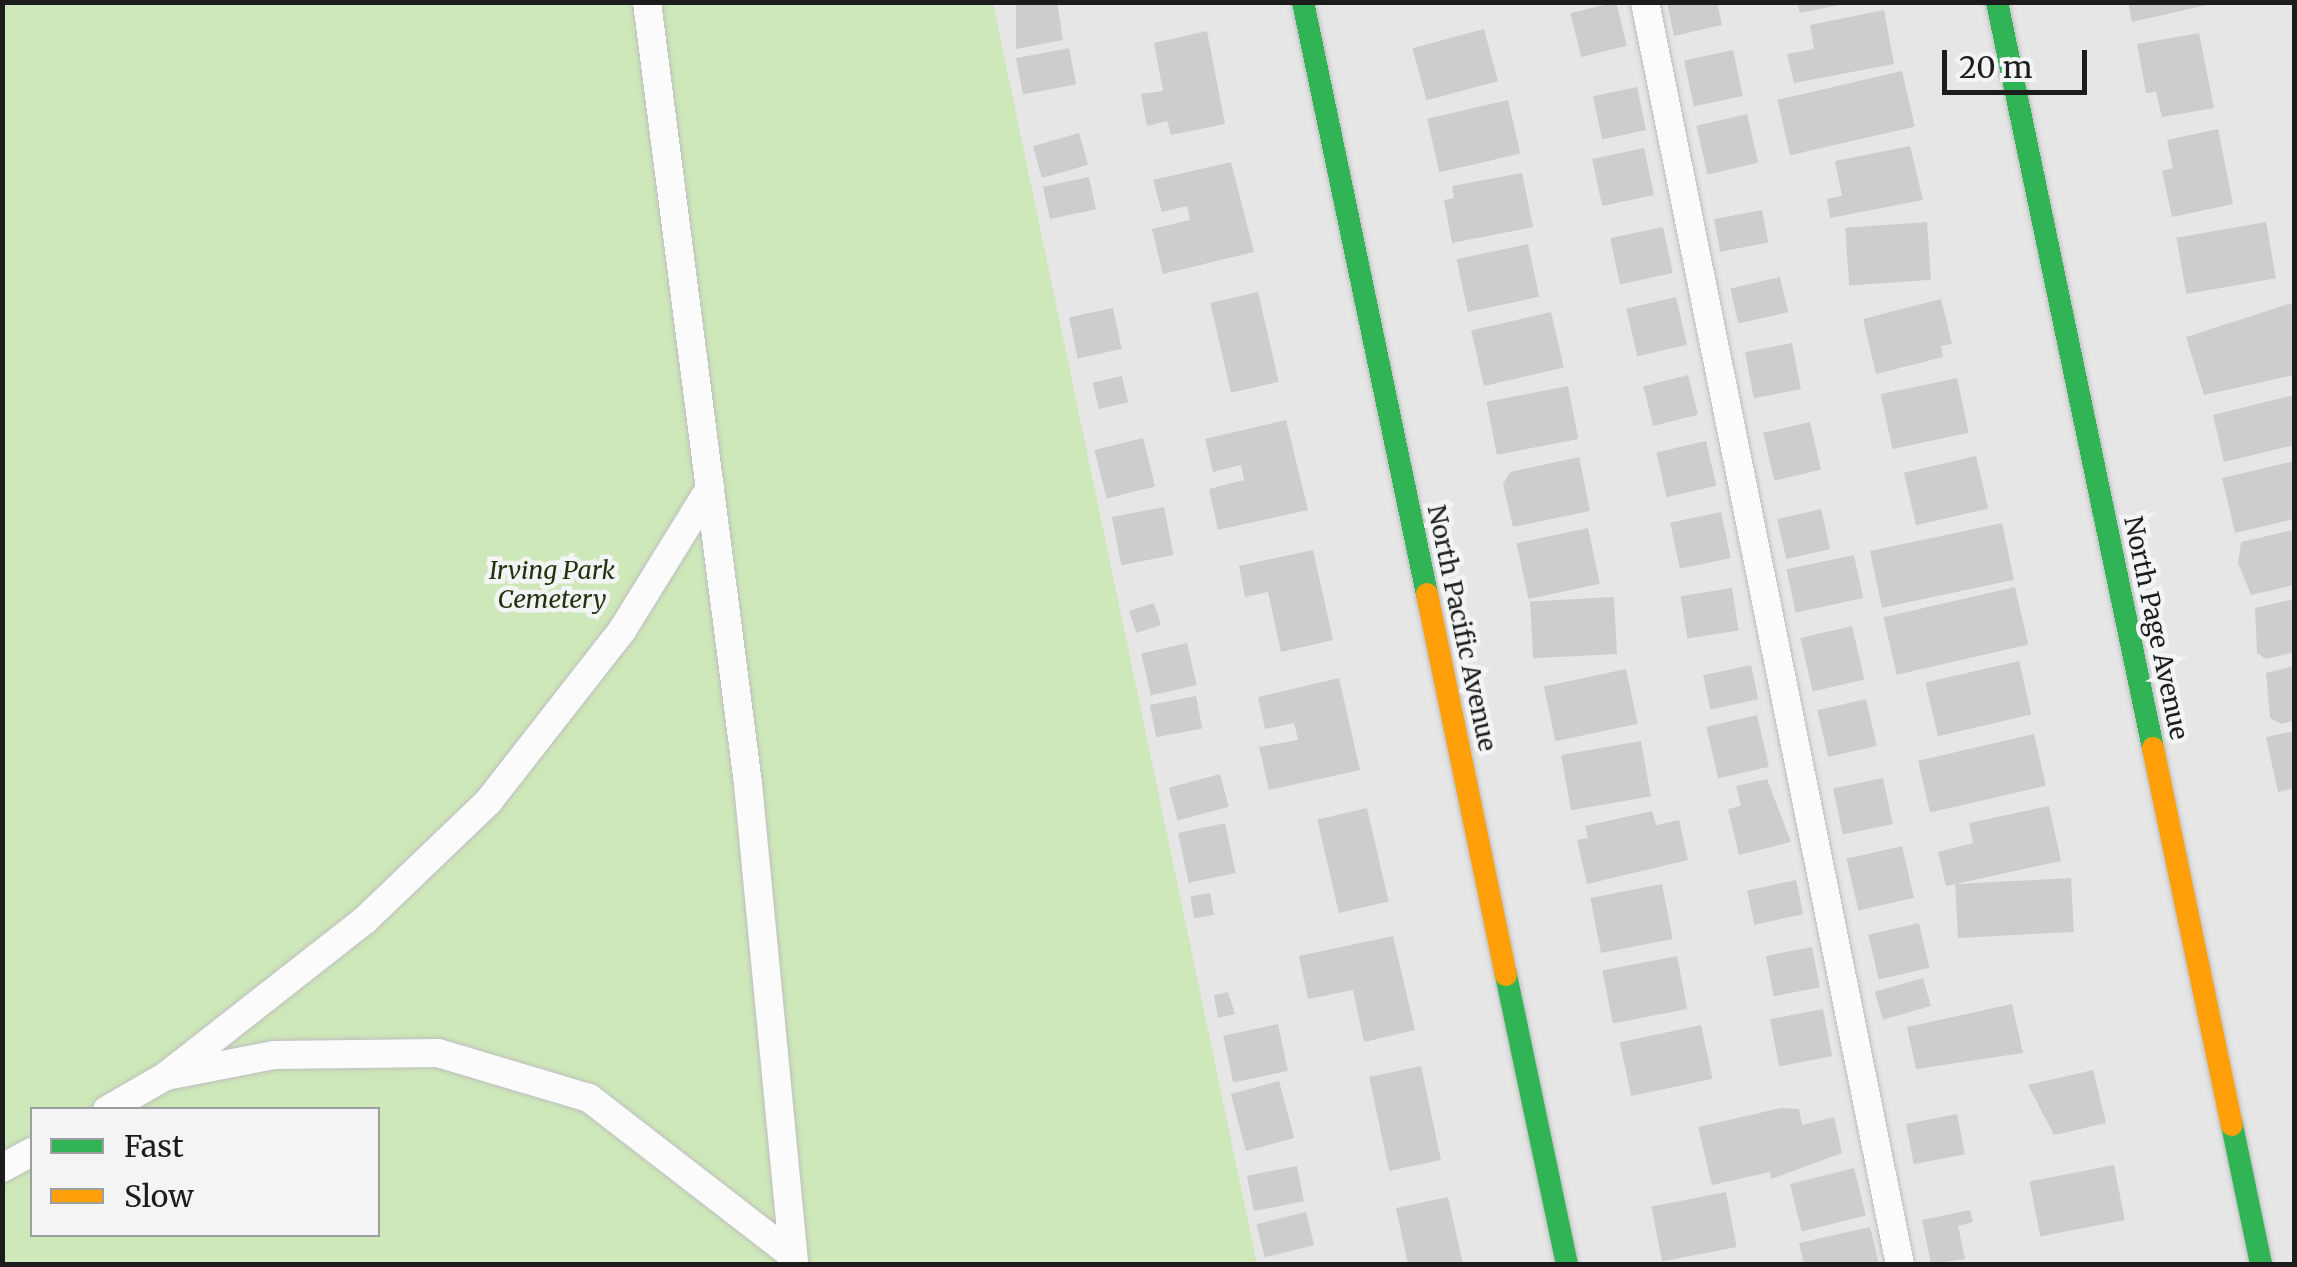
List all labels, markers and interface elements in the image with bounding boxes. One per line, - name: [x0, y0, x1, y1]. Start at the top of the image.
- scale bar: [1947, 30, 2092, 92]
- text: 20 m: [1959, 48, 2032, 86]
- street label: North Pacific Avenue: [1421, 502, 1503, 754]
- street label: North Page Avenue: [2118, 514, 2194, 742]
- park label: Irving Park Cemetery: [489, 556, 615, 615]
- legend: [30, 1107, 380, 1237]
- text: Fast: [124, 1127, 184, 1165]
- text: Slow: [124, 1177, 194, 1215]

